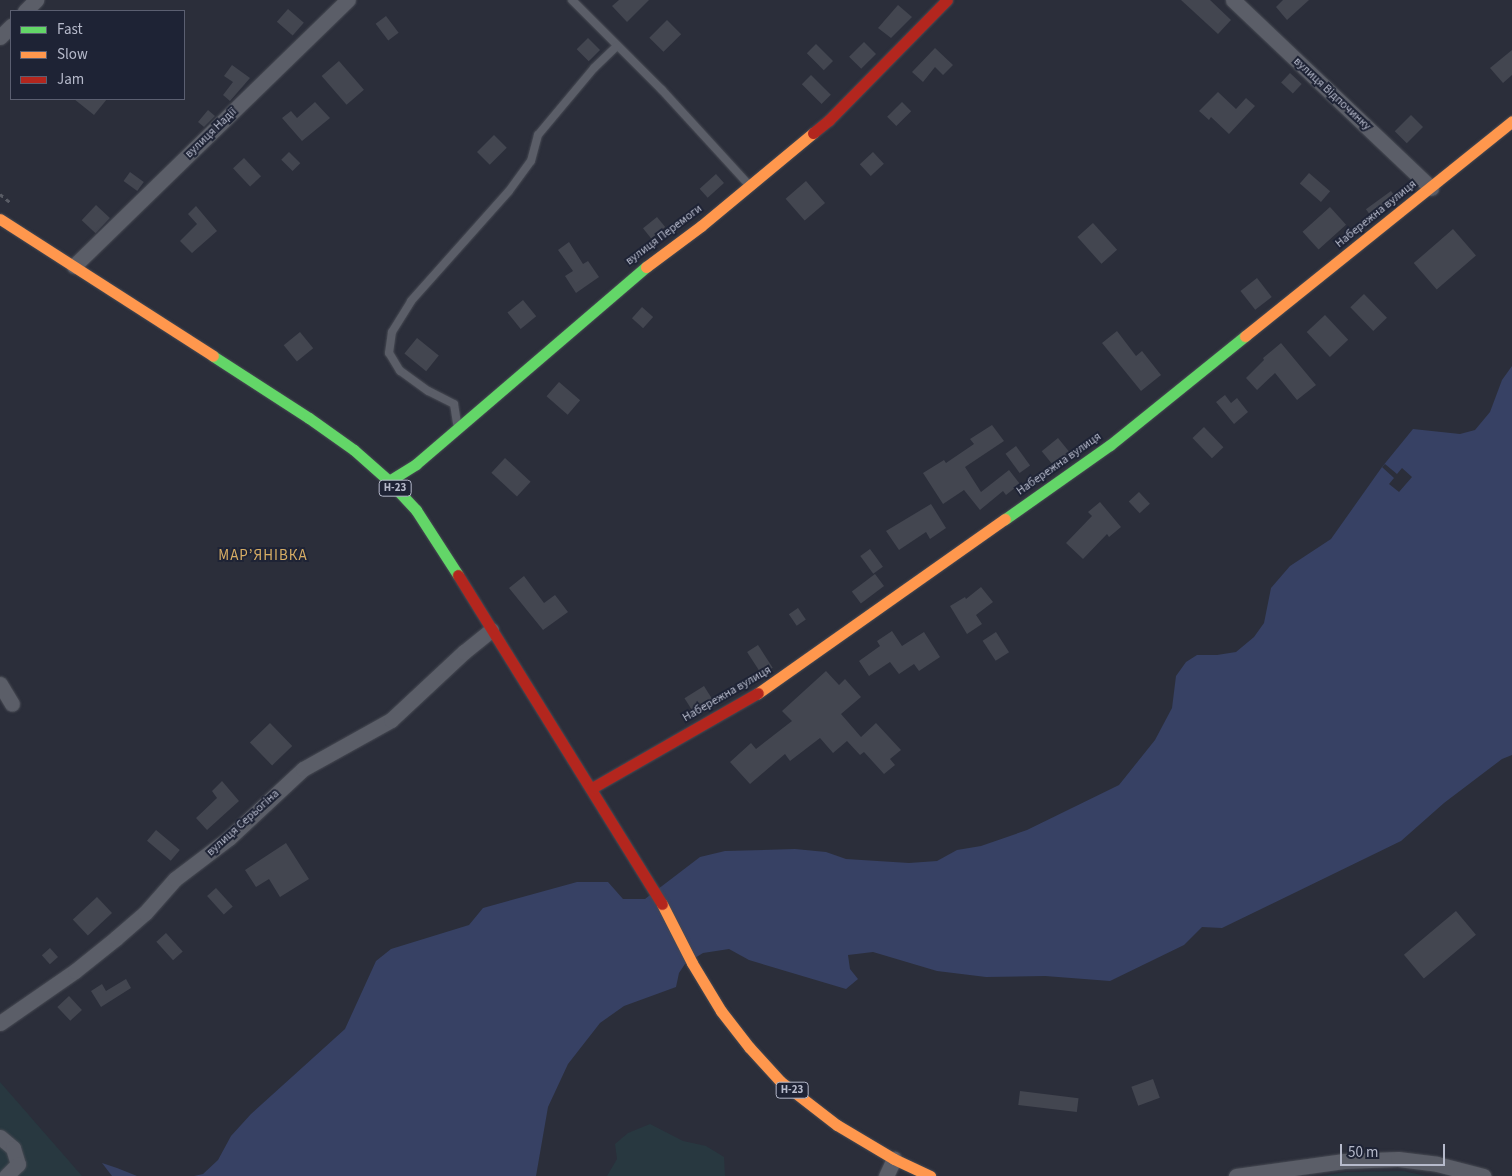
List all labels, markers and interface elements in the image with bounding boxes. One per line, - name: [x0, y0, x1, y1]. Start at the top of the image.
- legend: [10, 10, 185, 100]
- text: Fast: [57, 19, 83, 40]
- text: Slow: [57, 44, 88, 65]
- street label: вулиця Відпочинку: [1290, 54, 1374, 134]
- text: Jam: [57, 69, 84, 90]
- street label: вулиця Надії: [182, 105, 240, 161]
- street label: Набережна вулиця: [1333, 177, 1419, 251]
- street label: вулиця Перемоги: [623, 202, 705, 268]
- street label: Набережна вулиця: [1014, 429, 1104, 499]
- road number: Н-23: [378, 479, 412, 496]
- district label: МАР’ЯНІВКА: [217, 547, 309, 565]
- street label: Набережна вулиця: [680, 663, 774, 725]
- street label: вулиця Серьогіна: [204, 787, 282, 859]
- road number: Н-23: [774, 1082, 810, 1098]
- scale bar: [1342, 1134, 1447, 1166]
- text: 50 m: [1348, 1142, 1378, 1163]

